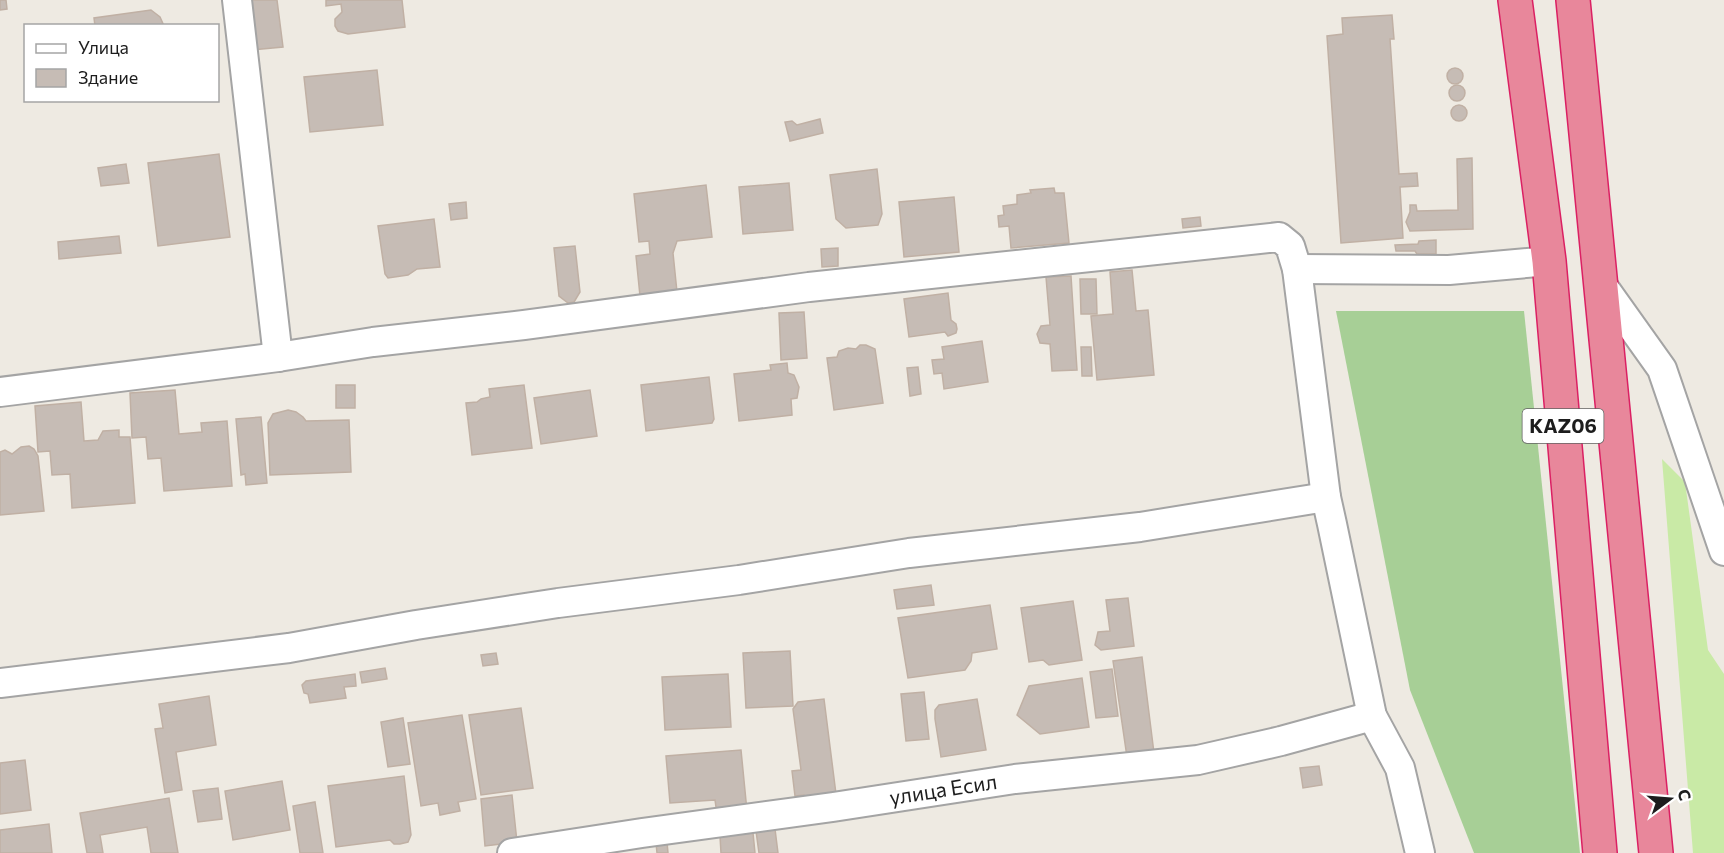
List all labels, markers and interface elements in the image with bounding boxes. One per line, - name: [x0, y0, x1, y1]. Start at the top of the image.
- legend: [24, 24, 219, 102]
- text: Улица: [78, 36, 129, 58]
- text: Здание: [78, 66, 138, 88]
- road number: KАZ06: [1522, 409, 1604, 443]
- street label: улица Есил: [888, 768, 999, 809]
- north arrow: [1640, 769, 1700, 829]
- text: С: [1674, 787, 1696, 803]

